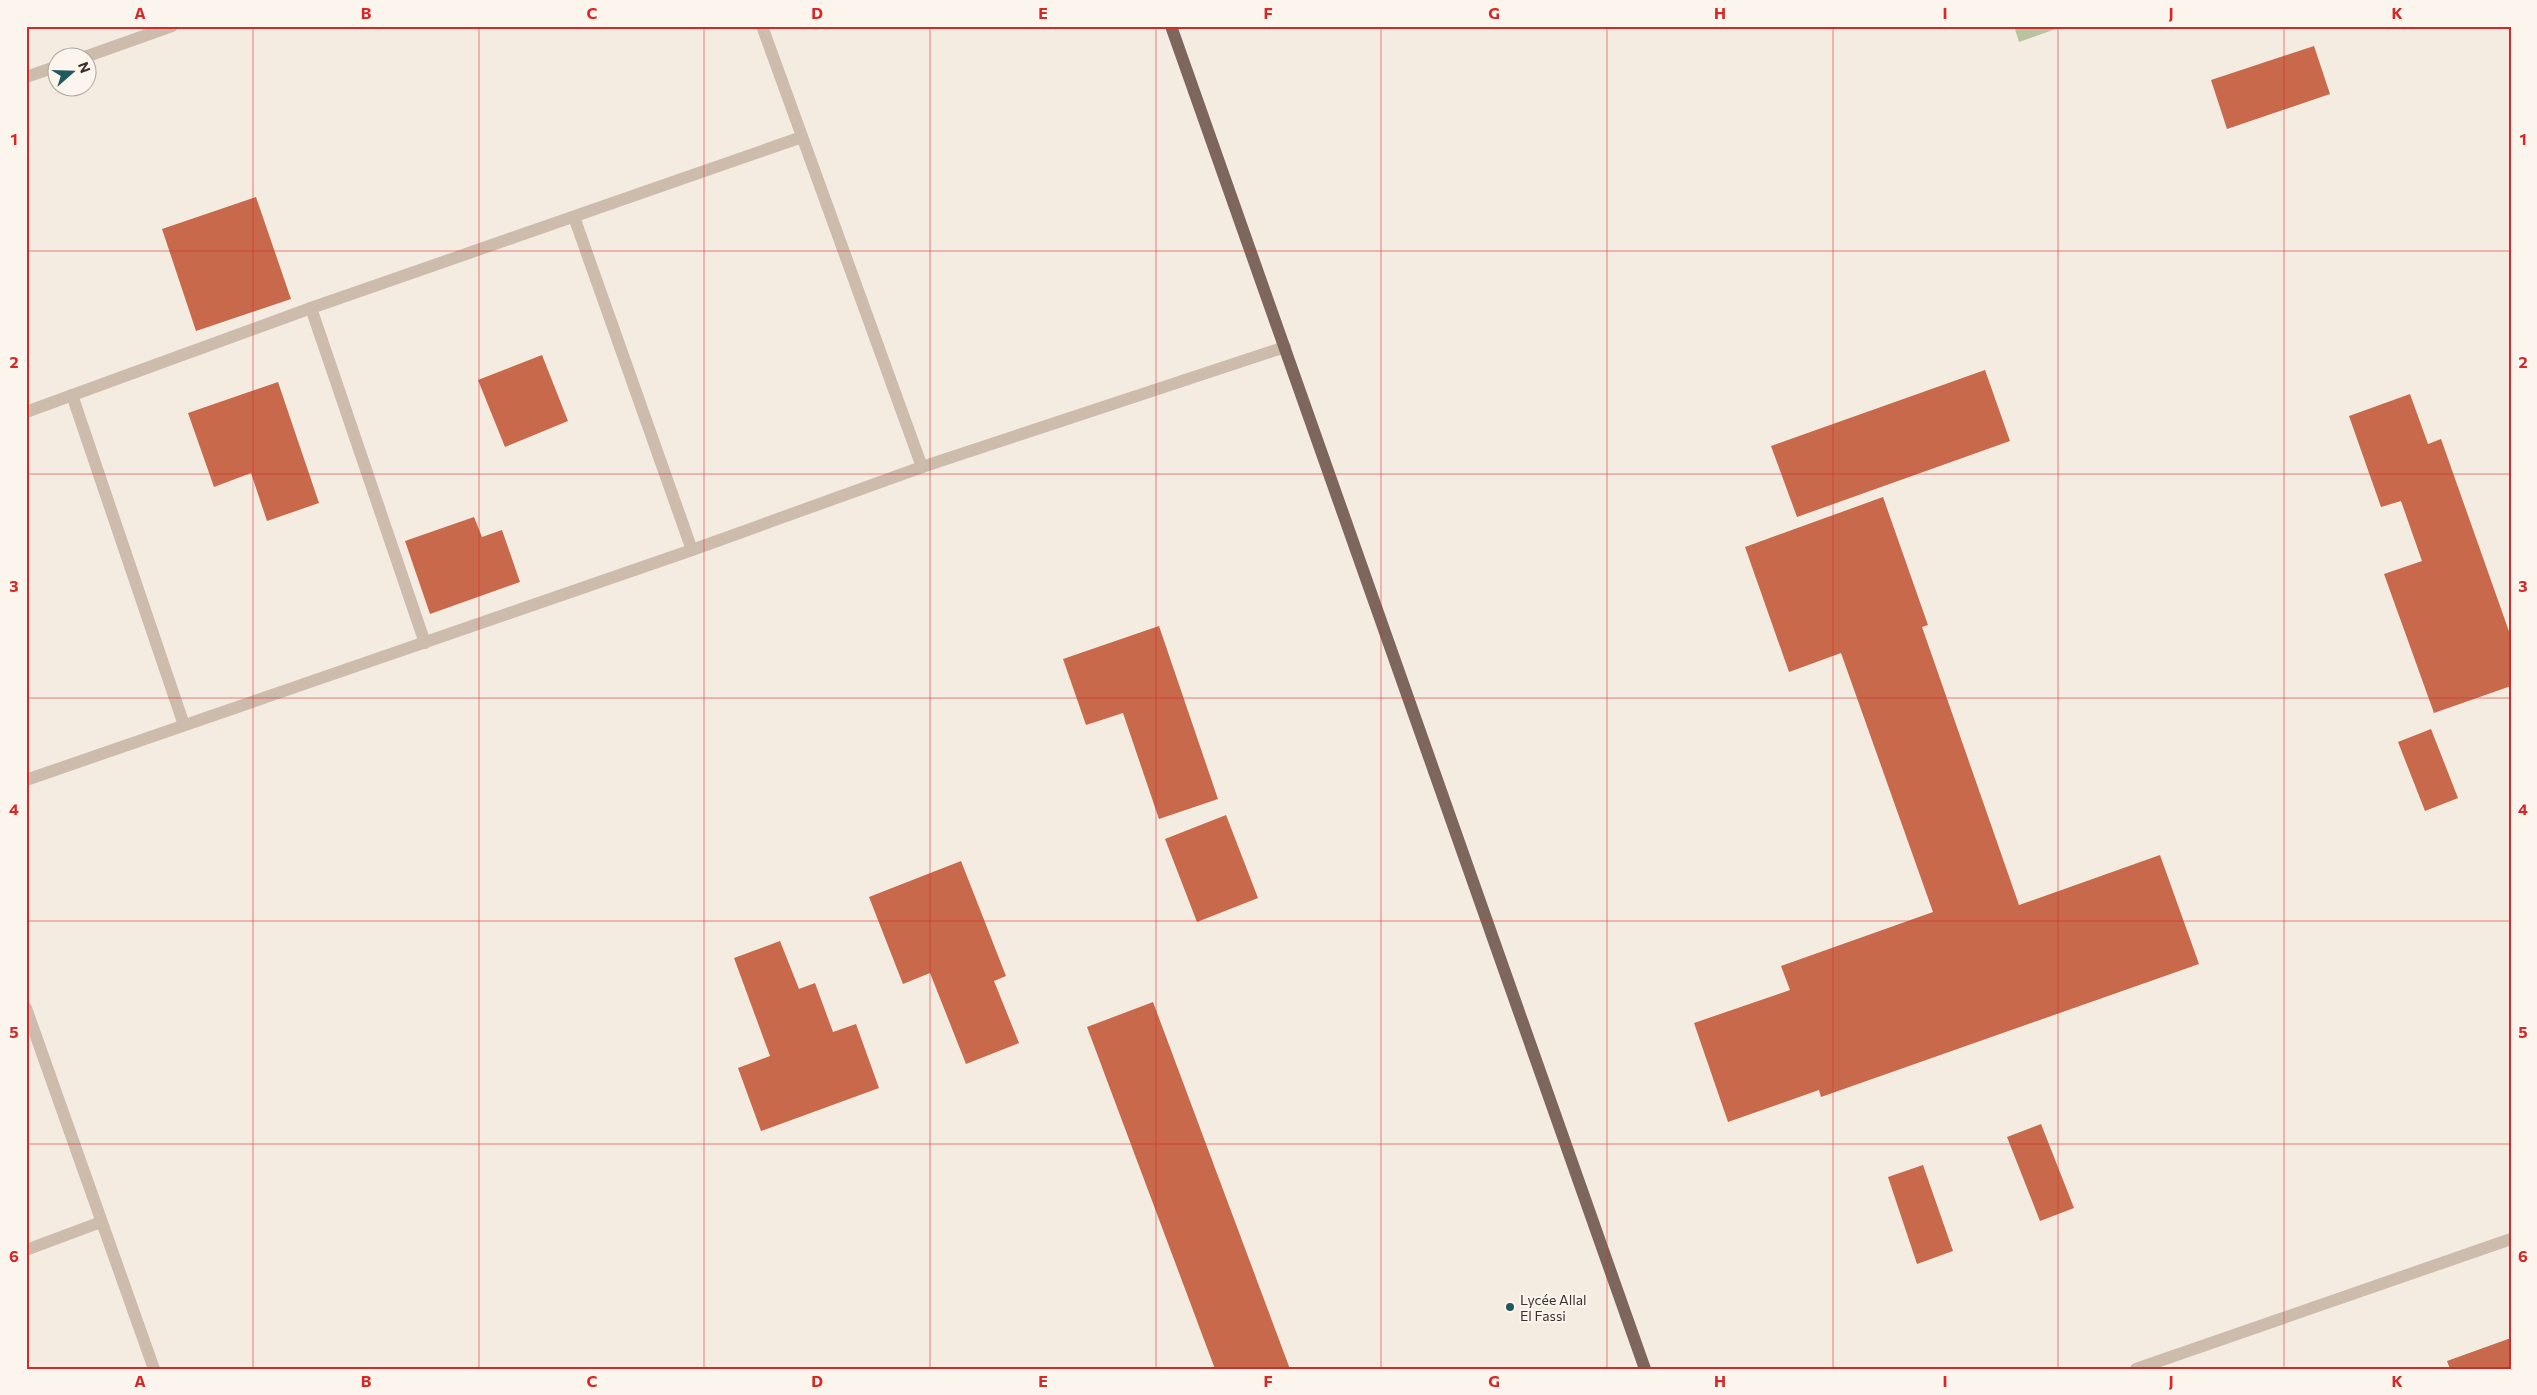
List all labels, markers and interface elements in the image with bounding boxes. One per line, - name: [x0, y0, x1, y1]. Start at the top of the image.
- text: A: [134, 3, 146, 22]
- text: B: [361, 3, 372, 22]
- text: C: [587, 3, 598, 22]
- text: D: [811, 3, 823, 22]
- text: E: [1038, 3, 1048, 22]
- text: F: [1263, 3, 1273, 22]
- text: G: [1488, 3, 1500, 22]
- text: H: [1714, 3, 1726, 22]
- text: I: [1942, 3, 1948, 22]
- text: J: [2168, 3, 2174, 22]
- text: K: [2391, 3, 2403, 22]
- north arrow: [48, 48, 98, 98]
- text: N: [75, 60, 94, 75]
- text: 1: [10, 129, 18, 148]
- text: 1: [2519, 129, 2527, 148]
- text: 2: [9, 352, 19, 371]
- text: 2: [2518, 352, 2528, 371]
- text: 3: [9, 576, 19, 595]
- text: 3: [2518, 576, 2528, 595]
- text: 4: [9, 799, 19, 818]
- text: 4: [2518, 799, 2528, 818]
- text: 5: [9, 1022, 19, 1041]
- text: 5: [2518, 1022, 2528, 1041]
- text: 6: [9, 1246, 19, 1265]
- text: 6: [2518, 1246, 2528, 1265]
- place label: Lycée Allal El Fassi: [1520, 1291, 1587, 1324]
- marker: Lycée Allal El Fassi: [1504, 1301, 1516, 1313]
- text: A: [134, 1371, 146, 1390]
- text: B: [361, 1371, 372, 1390]
- text: C: [587, 1371, 598, 1390]
- text: D: [811, 1371, 823, 1390]
- text: E: [1038, 1371, 1048, 1390]
- text: F: [1263, 1371, 1273, 1390]
- text: G: [1488, 1371, 1500, 1390]
- text: H: [1714, 1371, 1726, 1390]
- text: I: [1942, 1371, 1948, 1390]
- text: J: [2168, 1371, 2174, 1390]
- text: K: [2391, 1371, 2403, 1390]

